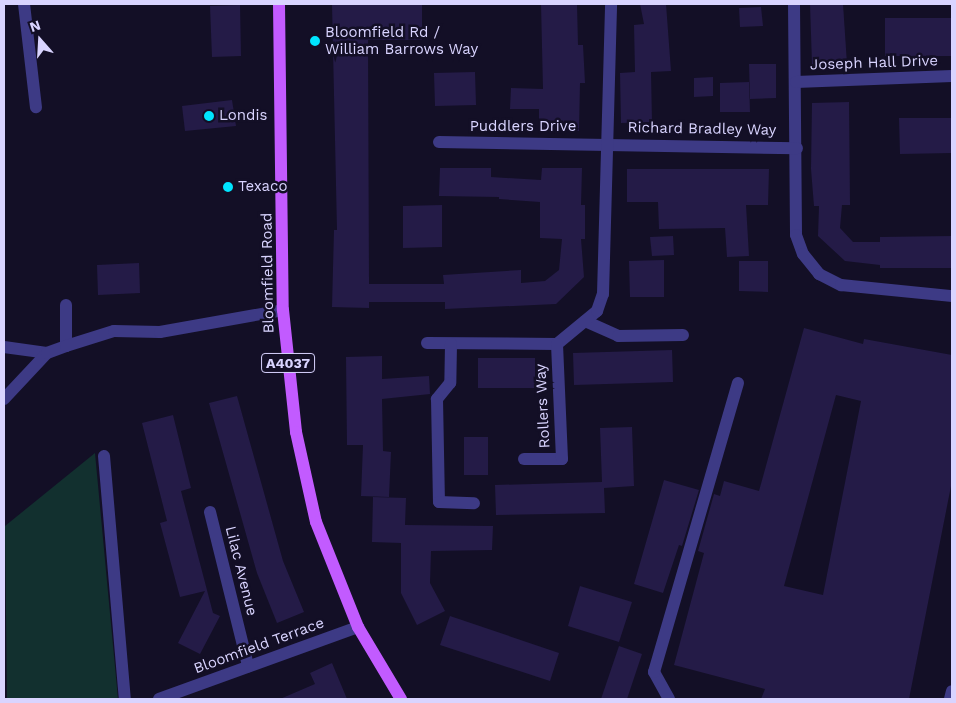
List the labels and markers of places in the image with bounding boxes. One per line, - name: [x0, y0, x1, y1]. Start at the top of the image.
- place label: Bloomfield Rd / William Barrows Way: [325, 23, 479, 58]
- marker: Bloomfield Rd / William Barrows Way: [309, 35, 321, 47]
- place label: Londis: [219, 107, 267, 125]
- marker: Londis: [203, 110, 215, 122]
- place label: Texaco: [238, 178, 287, 196]
- marker: Texaco: [222, 181, 234, 193]

